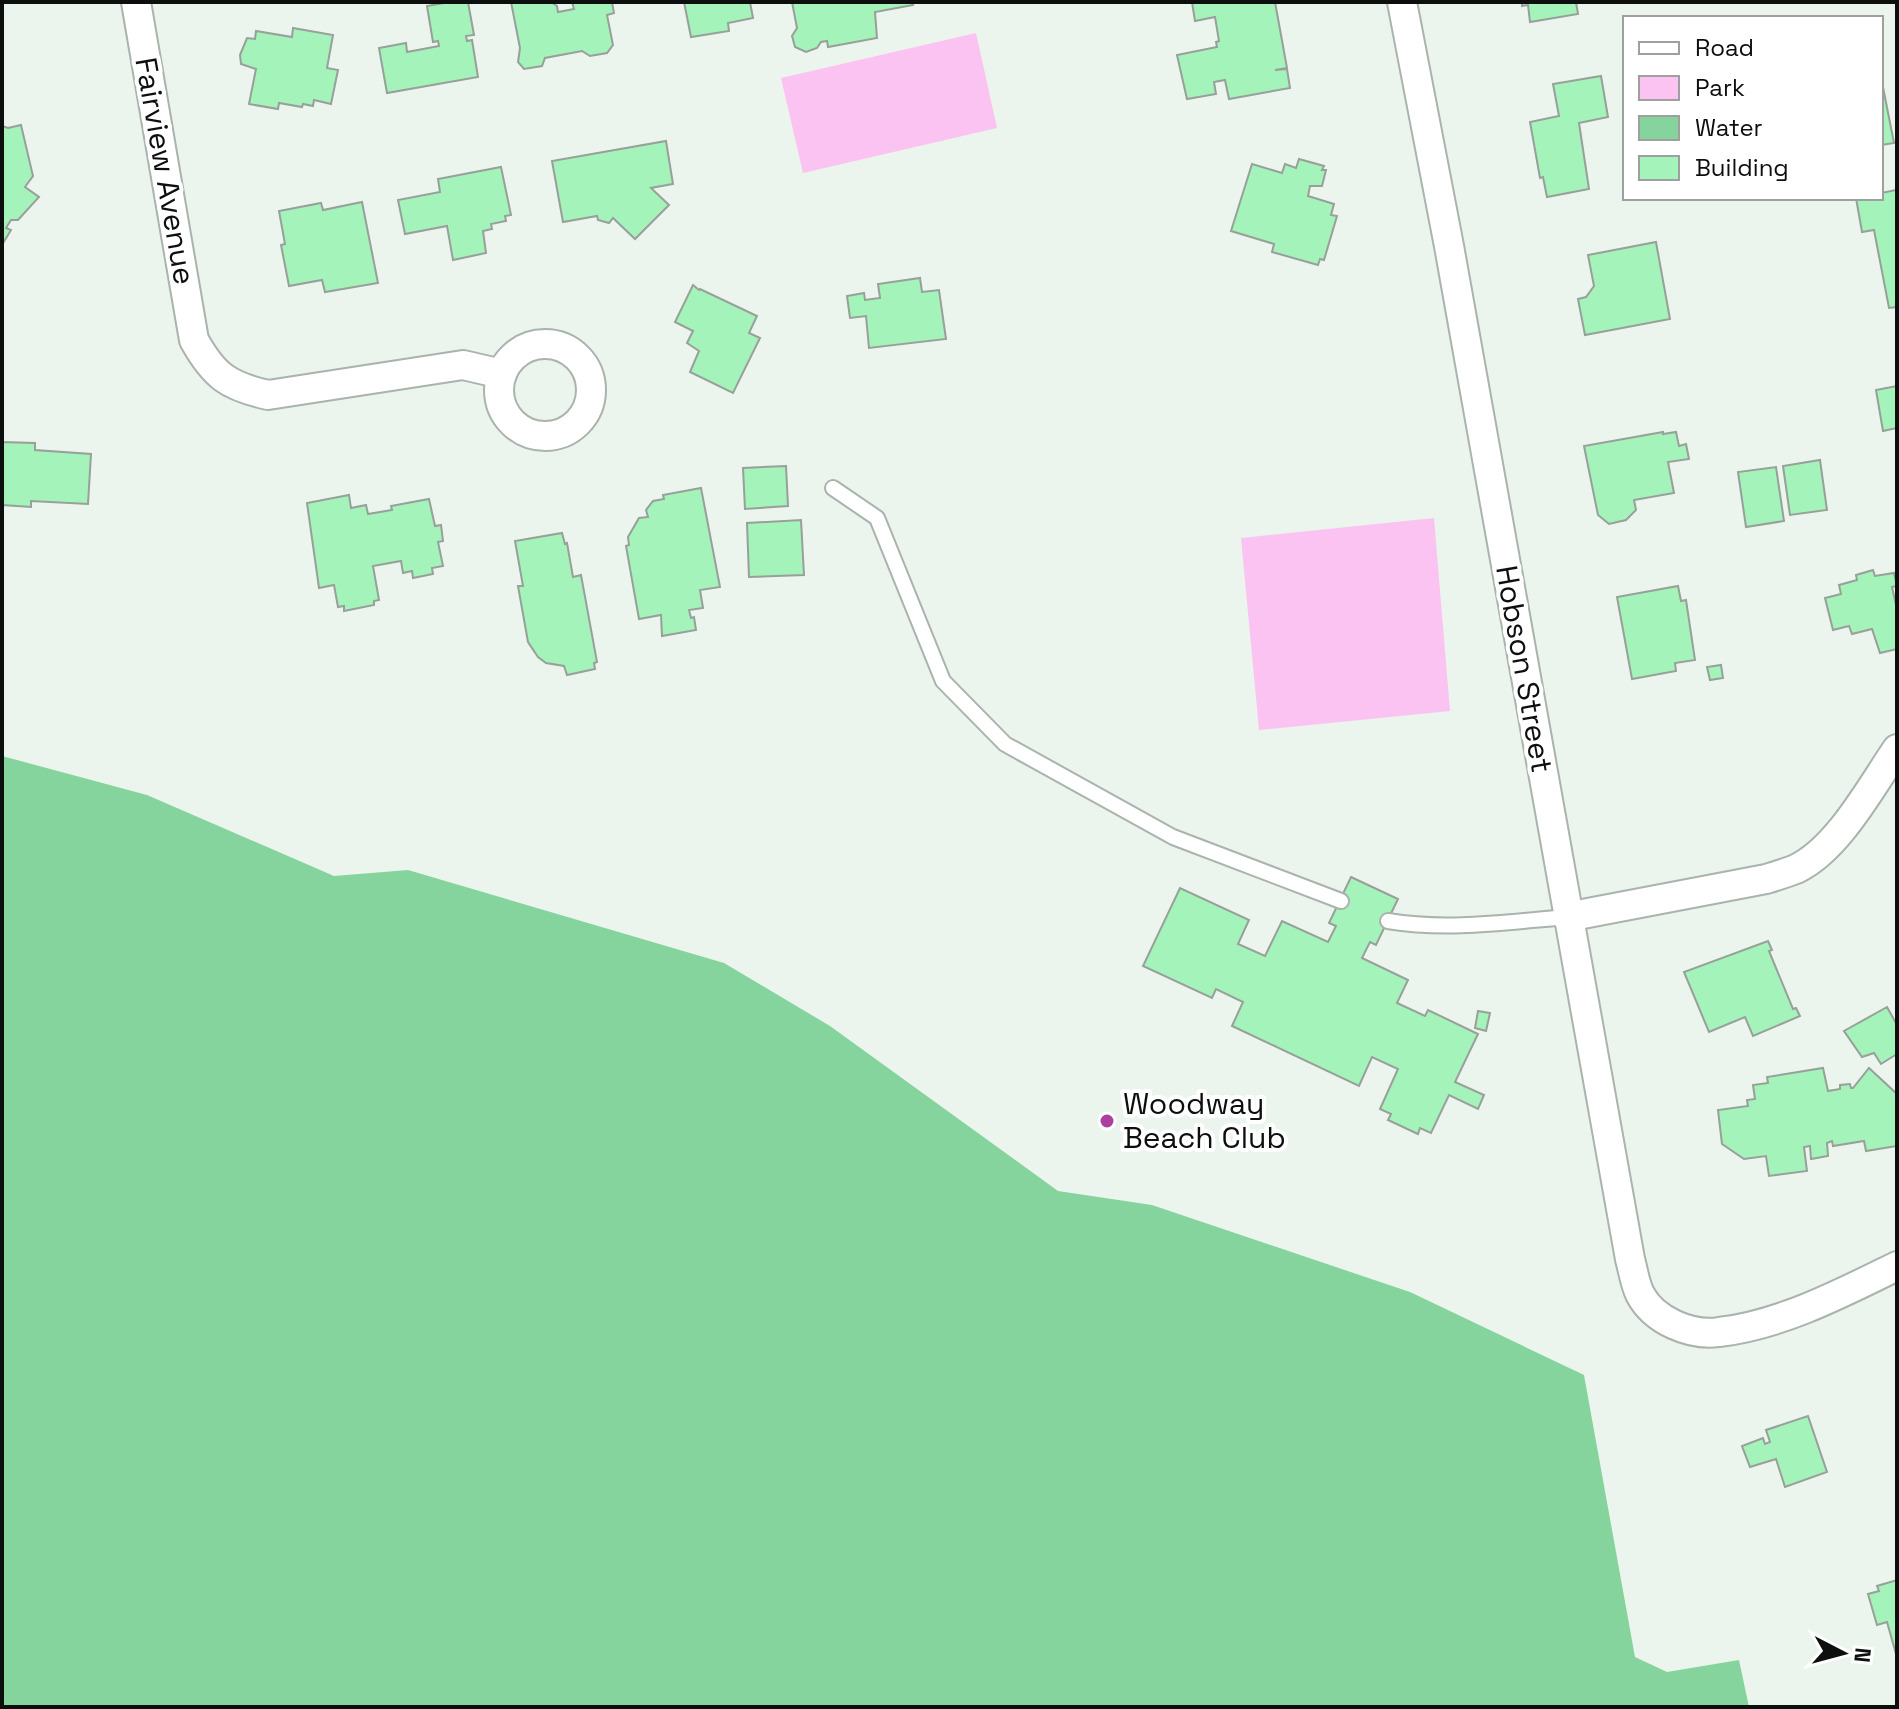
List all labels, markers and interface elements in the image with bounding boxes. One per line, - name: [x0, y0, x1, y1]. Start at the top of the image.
- legend: [1623, 16, 1883, 200]
- text: Road: [1695, 32, 1754, 63]
- street label: Fairview Avenue: [126, 54, 205, 288]
- text: Park: [1695, 72, 1745, 103]
- text: Water: [1695, 112, 1763, 143]
- text: Building: [1695, 152, 1789, 183]
- street label: Hobson Street: [1487, 562, 1562, 776]
- place label: Woodway Beach Club: [1123, 1084, 1286, 1157]
- marker: Woodway Beach Club: [1098, 1112, 1116, 1130]
- north arrow: [1803, 1613, 1883, 1693]
- text: N: [1848, 1646, 1878, 1664]

